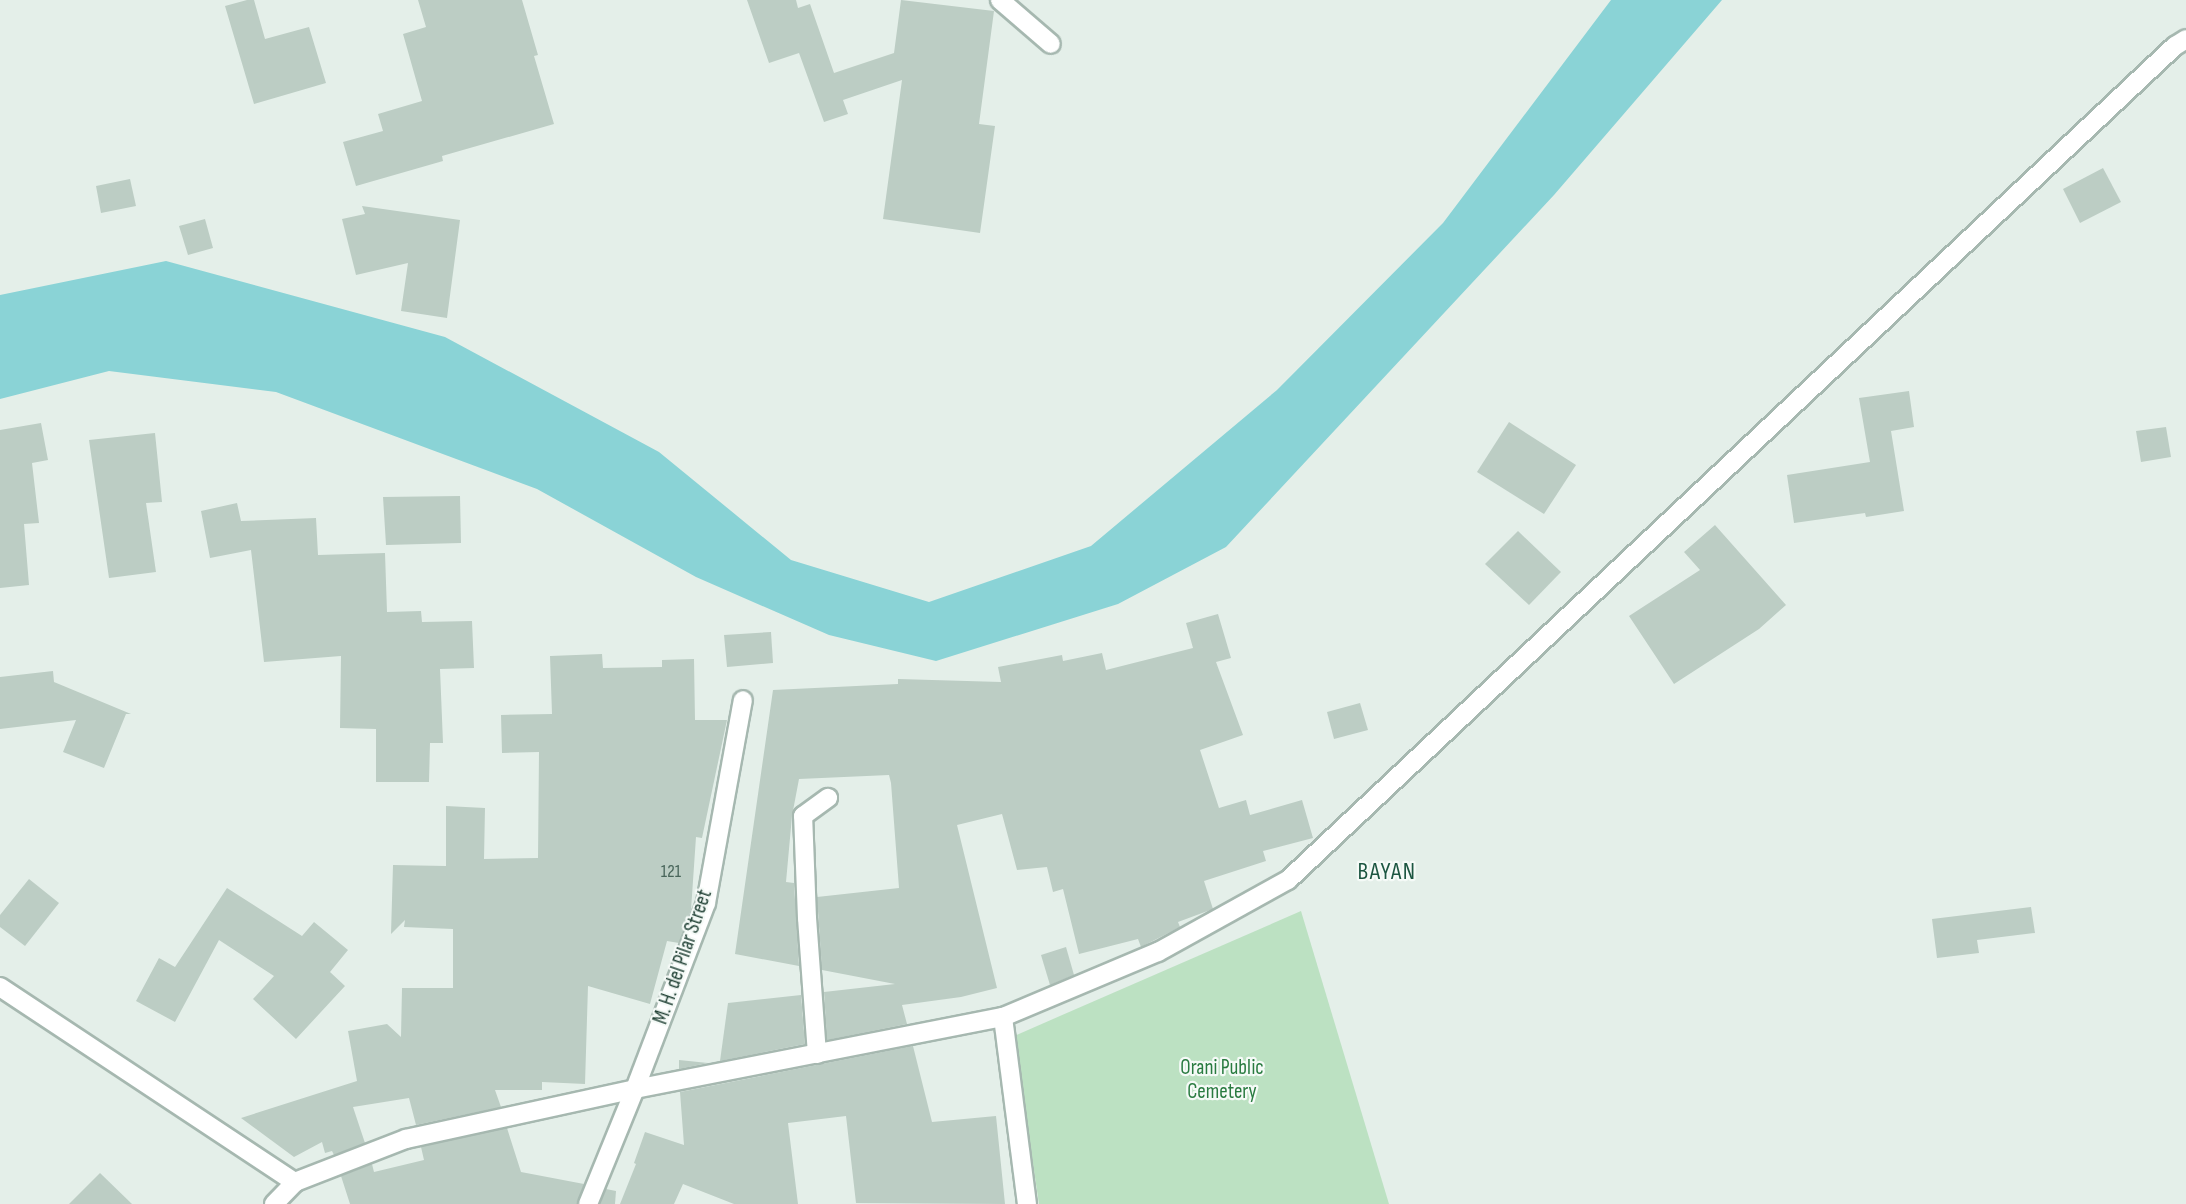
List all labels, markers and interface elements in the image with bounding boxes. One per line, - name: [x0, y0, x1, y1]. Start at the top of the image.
- district label: BAYAN: [1358, 858, 1416, 886]
- house number: 121: [661, 861, 681, 883]
- street label: M. H. del Pilar Street: [648, 886, 718, 1028]
- park label: Orani Public Cemetery: [1180, 1055, 1264, 1105]

